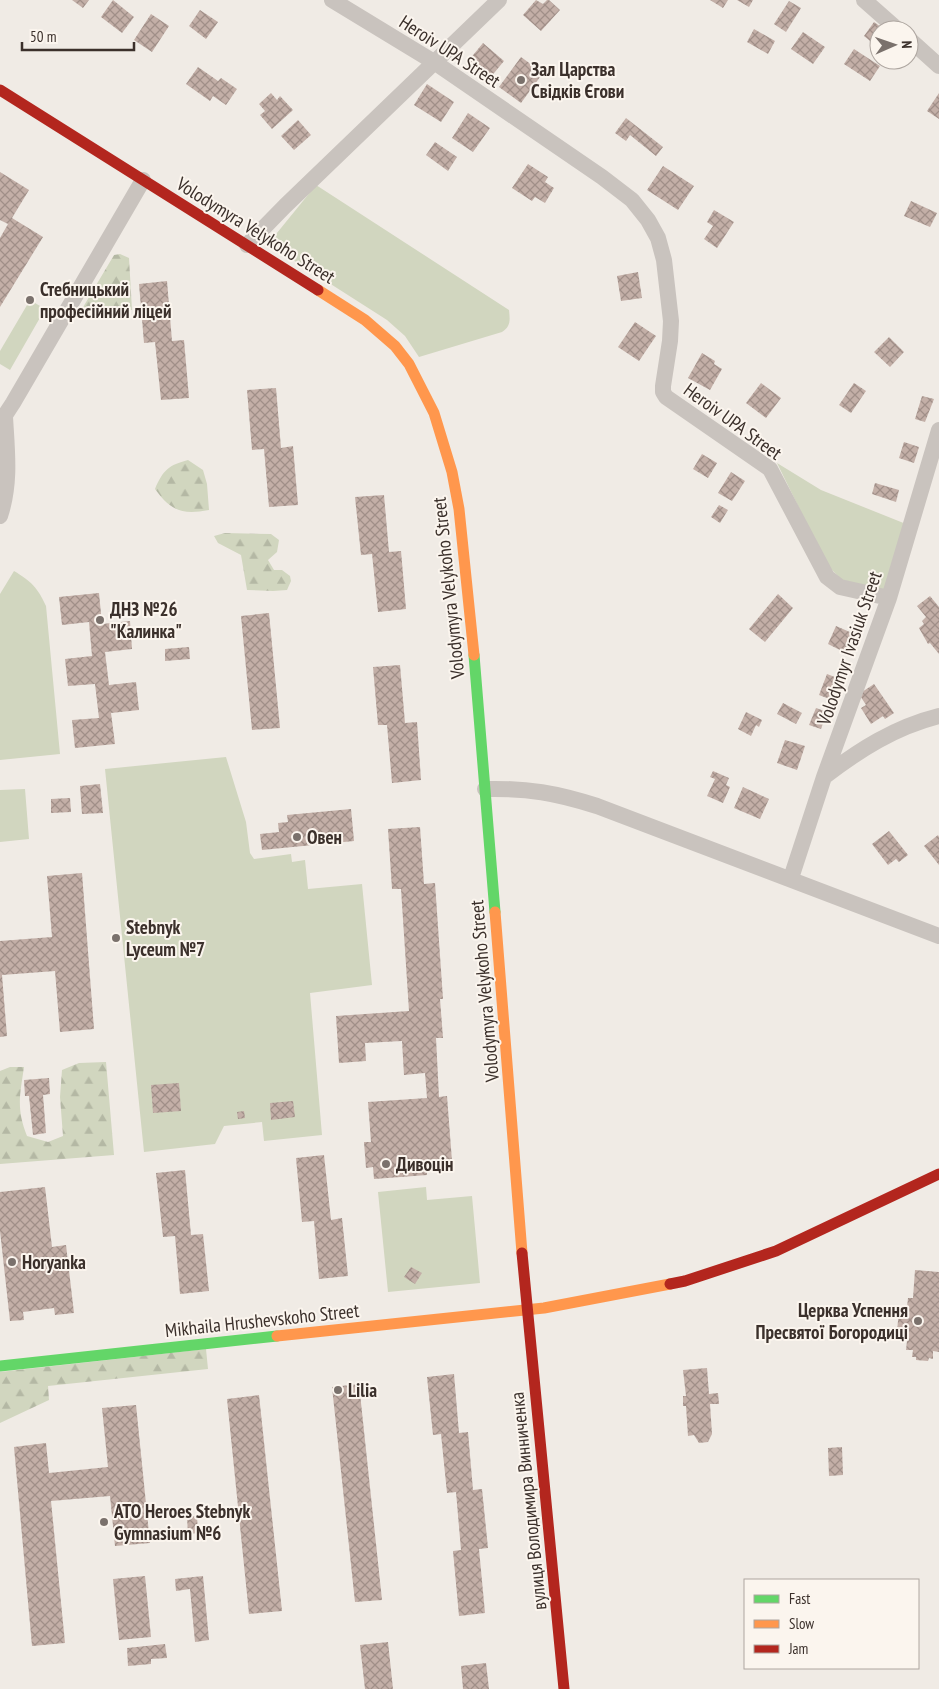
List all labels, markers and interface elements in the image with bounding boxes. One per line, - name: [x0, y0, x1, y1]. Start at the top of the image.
- street label: Heroiv UPA Street: [395, 9, 506, 93]
- scale bar: [22, 20, 135, 52]
- north arrow: [869, 20, 919, 70]
- text: 50 m: [30, 27, 56, 46]
- text: N: [898, 40, 916, 49]
- place label: Зал Царства Свідків Єгови: [531, 57, 624, 103]
- marker: Зал Царства Свідків Єгови: [515, 74, 527, 86]
- street label: Volodymyra Velykoho Street: [171, 171, 340, 289]
- place label: Стебницький професійний ліцей: [40, 277, 171, 323]
- marker: Стебницький професійний ліцей: [24, 294, 36, 306]
- street label: Heroiv UPA Street: [679, 377, 787, 465]
- street label: Volodymyra Velykoho Street: [426, 495, 470, 681]
- street label: Volodymyr Ivasiuk Street: [811, 567, 887, 729]
- place label: ДНЗ №26 "Калинка": [110, 597, 182, 643]
- marker: ДНЗ №26 "Калинка": [94, 614, 106, 626]
- place label: Овен: [307, 825, 342, 849]
- marker: Овен: [291, 831, 303, 843]
- street label: Volodymyra Velykoho Street: [464, 898, 504, 1084]
- place label: Stebnyk Lyceum №7: [126, 915, 205, 961]
- marker: Stebnyk Lyceum №7: [110, 932, 122, 944]
- place label: Дивоцін: [396, 1152, 453, 1176]
- marker: Дивоцін: [380, 1158, 392, 1170]
- place label: Horyanka: [22, 1250, 86, 1274]
- marker: Horyanka: [6, 1256, 18, 1268]
- street label: Mikhaila Hrushevskoho Street: [164, 1298, 361, 1342]
- place label: Церква Успення Пресвятої Богородиці: [755, 1298, 908, 1344]
- marker: Церква Успення Пресвятої Богородиці: [912, 1315, 924, 1327]
- place label: Lilia: [348, 1378, 377, 1402]
- marker: Lilia: [332, 1384, 344, 1396]
- street label: вулиця Володимира Винниченка: [505, 1391, 551, 1611]
- place label: ATO Heroes Stebnyk Gymnasium №6: [113, 1499, 250, 1545]
- marker: ATO Heroes Stebnyk Gymnasium №6: [98, 1516, 110, 1528]
- legend: [744, 1579, 919, 1669]
- text: Fast: [789, 1589, 810, 1608]
- text: Slow: [789, 1614, 814, 1633]
- text: Jam: [788, 1639, 808, 1658]

